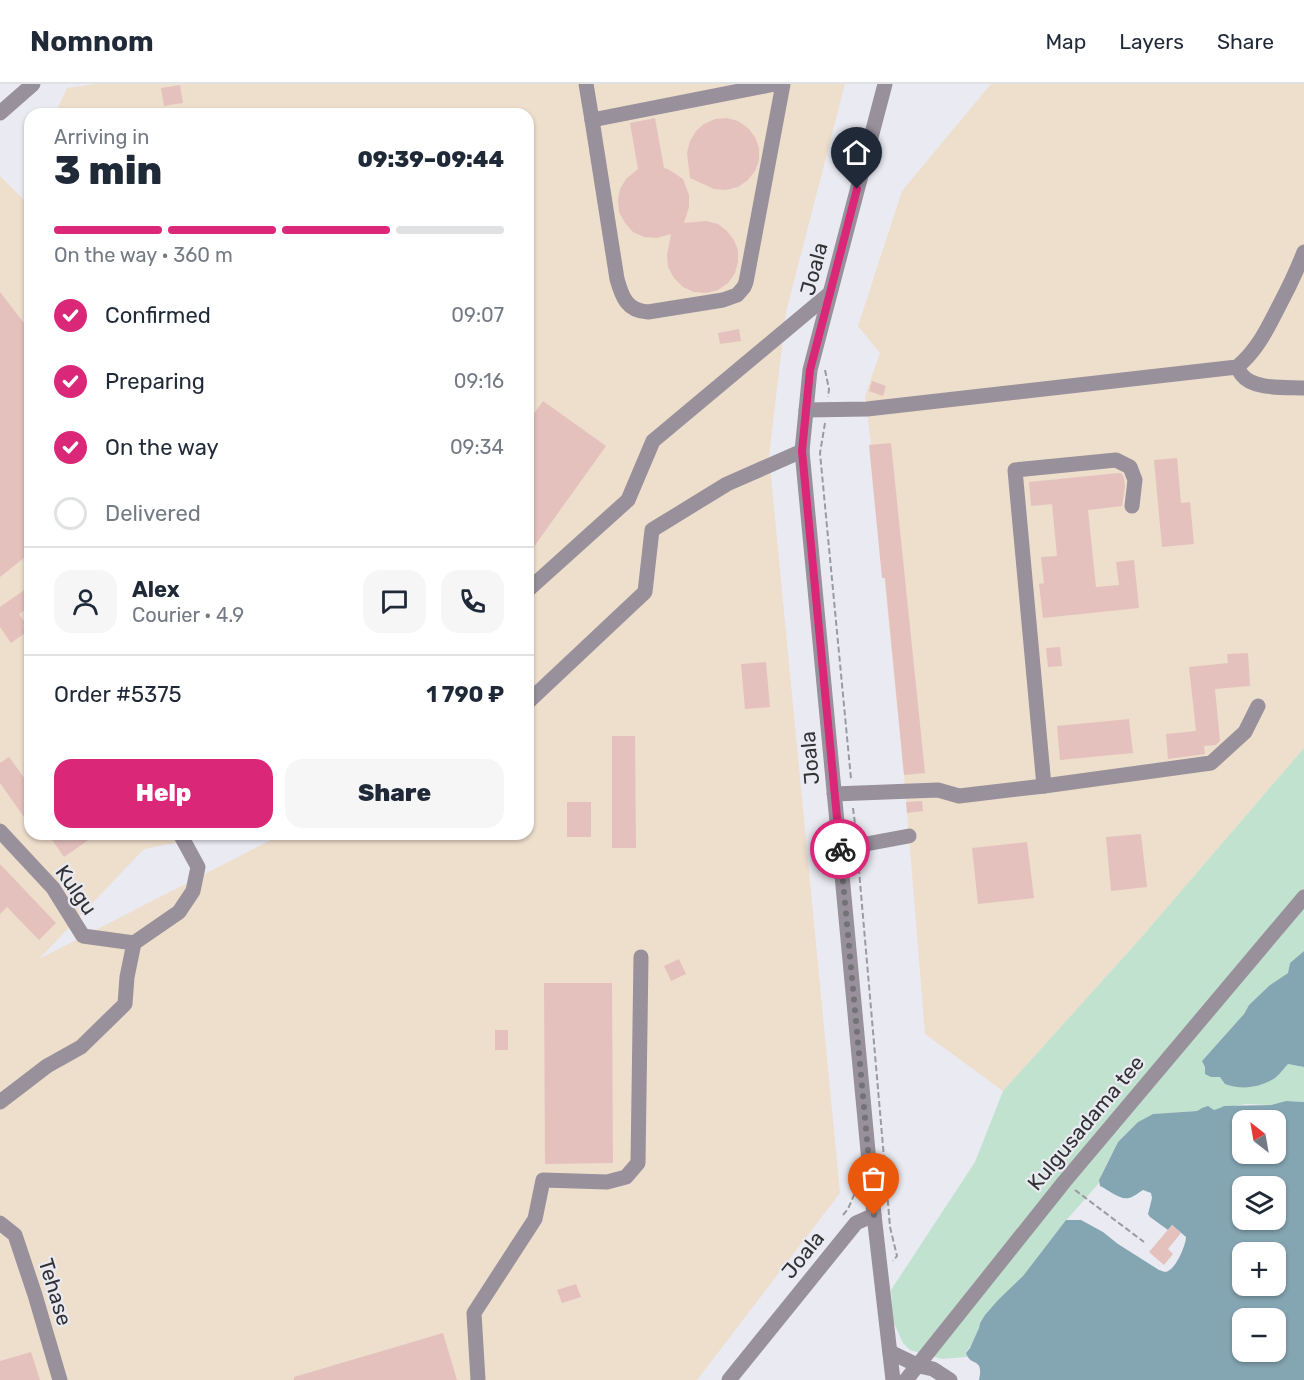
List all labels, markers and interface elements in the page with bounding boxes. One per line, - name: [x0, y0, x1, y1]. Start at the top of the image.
- text: Nomnom: [30, 25, 154, 58]
- text: Map: [1045, 29, 1086, 54]
- text: Layers: [1119, 29, 1184, 54]
- text: Share: [1217, 29, 1274, 54]
- text: Arriving in: [54, 125, 149, 149]
- pin: [831, 127, 882, 189]
- icon: home: [840, 136, 873, 169]
- text: 09:39–09:44: [357, 146, 504, 173]
- text: 3 min: [54, 148, 162, 194]
- street label: Joala: [794, 240, 833, 298]
- text: On the way · 360 m: [54, 243, 233, 267]
- icon: check: [54, 299, 87, 332]
- text: Confirmed: [105, 302, 211, 329]
- text: 09:07: [451, 303, 504, 327]
- icon: check: [54, 365, 87, 398]
- text: Preparing: [105, 368, 205, 395]
- text: 09:16: [454, 369, 504, 393]
- icon: check: [54, 431, 87, 464]
- text: On the way: [105, 434, 219, 461]
- text: 09:34: [450, 435, 504, 459]
- text: Delivered: [105, 500, 201, 527]
- button: person: [54, 570, 117, 633]
- button: chat: [363, 570, 426, 633]
- button: phone: [441, 570, 504, 633]
- text: Alex: [132, 576, 180, 603]
- text: Courier · 4.9: [132, 603, 244, 627]
- text: Order #5375: [54, 681, 182, 708]
- text: 1 790 ₽: [426, 681, 504, 708]
- street label: Joala: [795, 730, 824, 786]
- button: Help: [54, 759, 273, 828]
- button: Share: [285, 759, 504, 828]
- courier: [810, 819, 870, 879]
- icon: bike: [824, 833, 857, 866]
- street label: Kulgu: [50, 860, 102, 919]
- street label: Kulgusadama tee: [1022, 1050, 1149, 1195]
- north arrow: [1232, 1110, 1286, 1164]
- map controls: [1232, 1110, 1286, 1362]
- pin: [848, 1153, 899, 1215]
- icon: bag: [857, 1162, 890, 1195]
- button: layers: [1232, 1176, 1286, 1230]
- street label: Joala: [776, 1226, 829, 1283]
- button: +: [1232, 1242, 1286, 1296]
- street label: Tehase: [33, 1255, 77, 1328]
- button: −: [1232, 1308, 1286, 1362]

